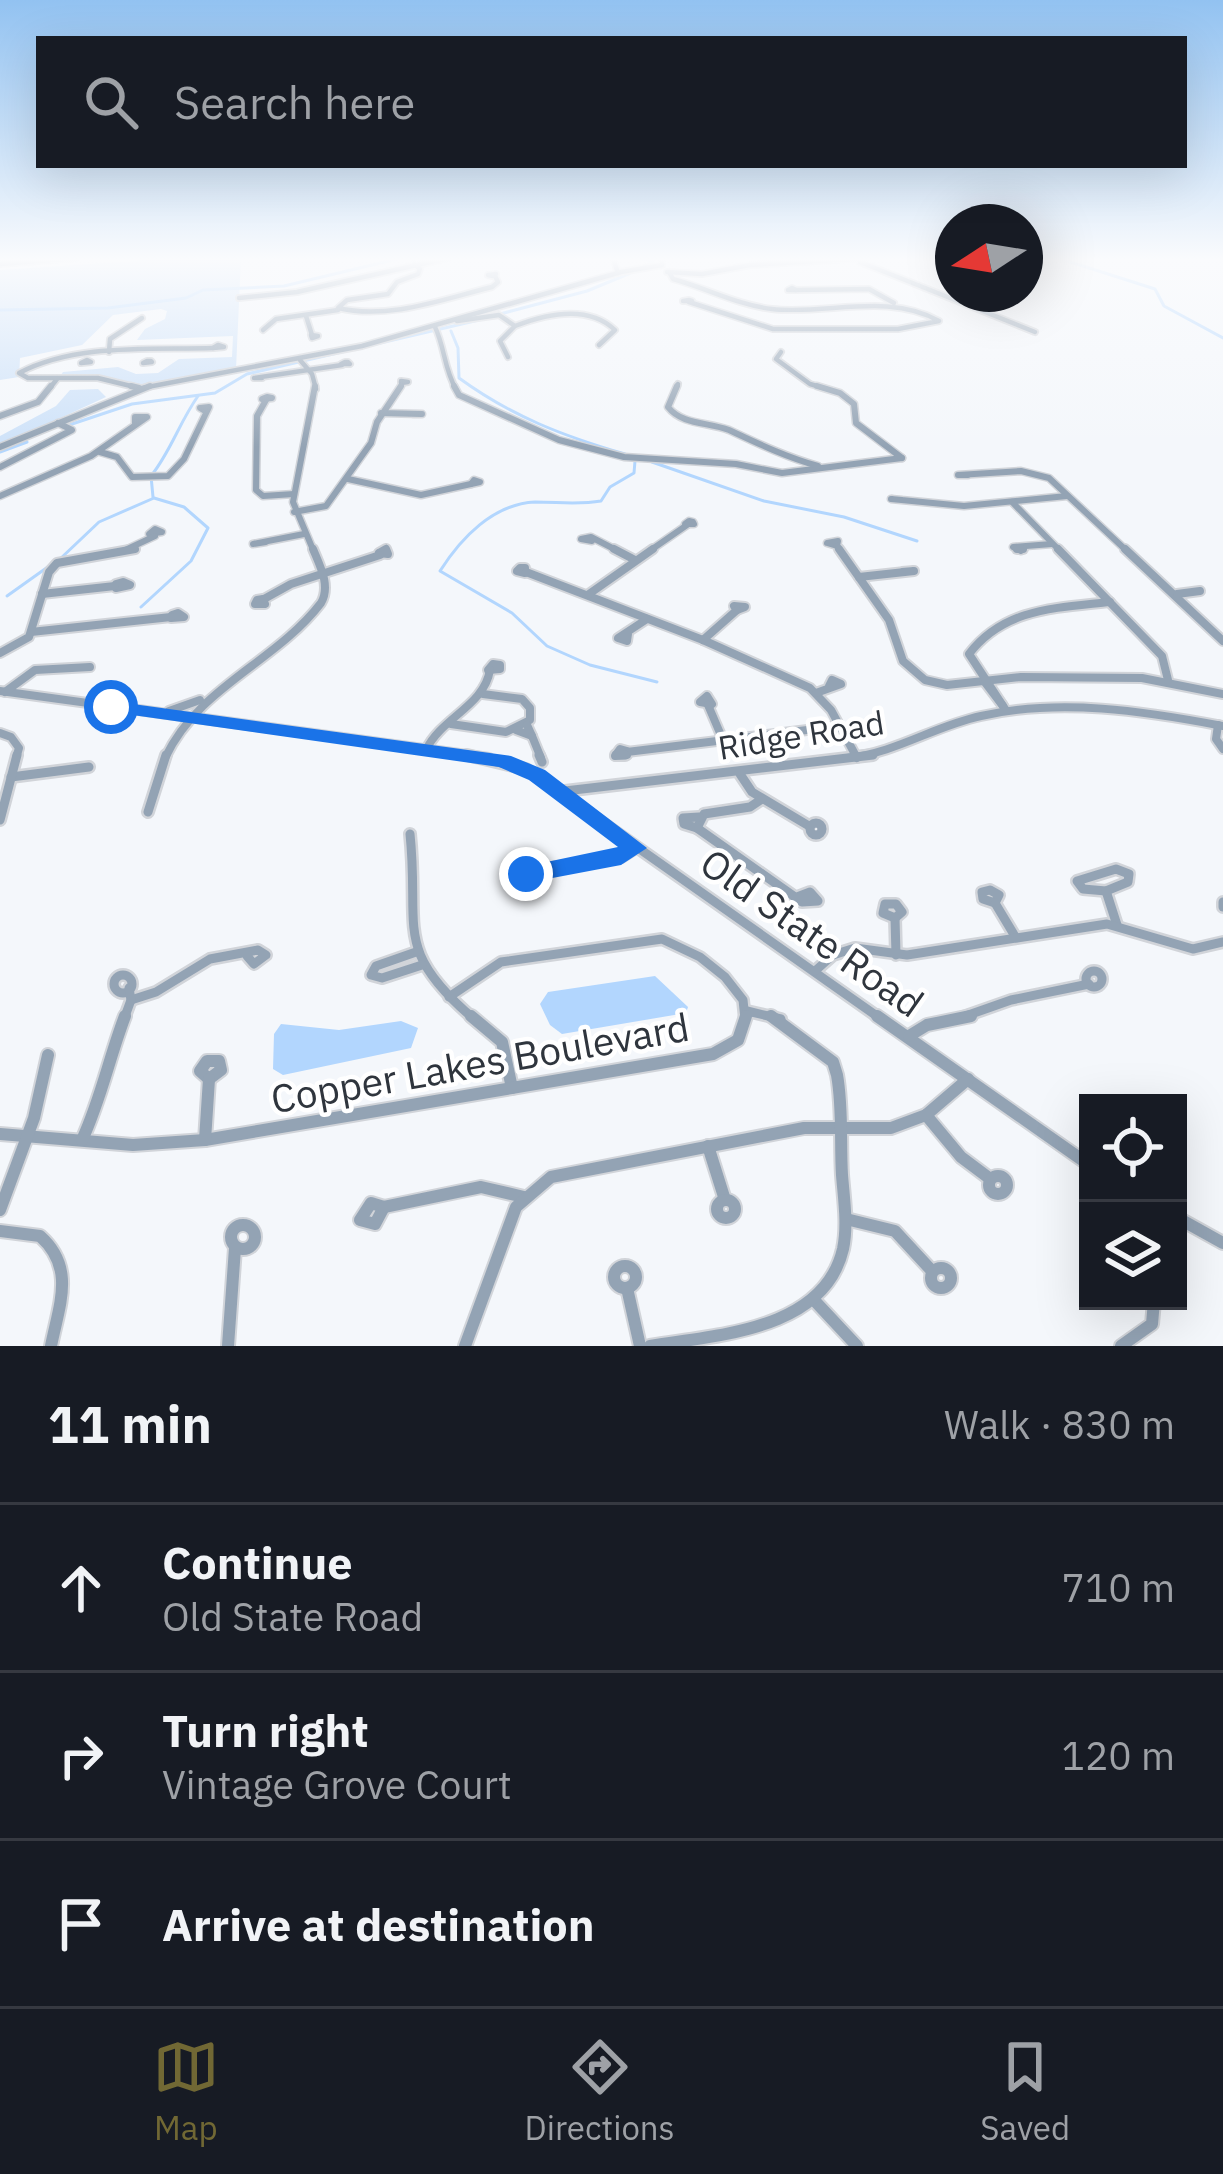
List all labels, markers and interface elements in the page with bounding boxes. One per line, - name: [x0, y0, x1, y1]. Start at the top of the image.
- search box: [36, 36, 1187, 168]
- icon: search: [78, 69, 144, 135]
- text: Search here: [174, 73, 415, 131]
- north arrow: [935, 204, 1043, 312]
- route start: [84, 680, 138, 734]
- street label: Ridge Road: [715, 700, 887, 769]
- street label: Old State Road: [691, 837, 934, 1028]
- route end: [499, 847, 553, 901]
- street label: Copper Lakes Boulevard: [267, 1001, 693, 1124]
- map controls: [1079, 1094, 1187, 1310]
- button: locate: [1079, 1094, 1187, 1202]
- button: layers: [1079, 1202, 1187, 1310]
- text: 11 min: [48, 1391, 212, 1457]
- text: Walk · 830 m: [944, 1399, 1175, 1450]
- text: Continue: [162, 1533, 353, 1591]
- icon: ahead: [48, 1555, 114, 1621]
- text: 710 m: [1062, 1562, 1175, 1613]
- text: Old State Road: [162, 1591, 423, 1642]
- text: Turn right: [162, 1701, 369, 1759]
- icon: right: [48, 1723, 114, 1789]
- text: 120 m: [1062, 1730, 1175, 1781]
- text: Vintage Grove Court: [162, 1759, 512, 1810]
- icon: arrive: [48, 1891, 114, 1957]
- text: Arrive at destination: [162, 1895, 595, 1953]
- tab: Map: [153, 2034, 219, 2149]
- tab: Directions: [525, 2034, 675, 2149]
- tab: Saved: [980, 2034, 1070, 2149]

